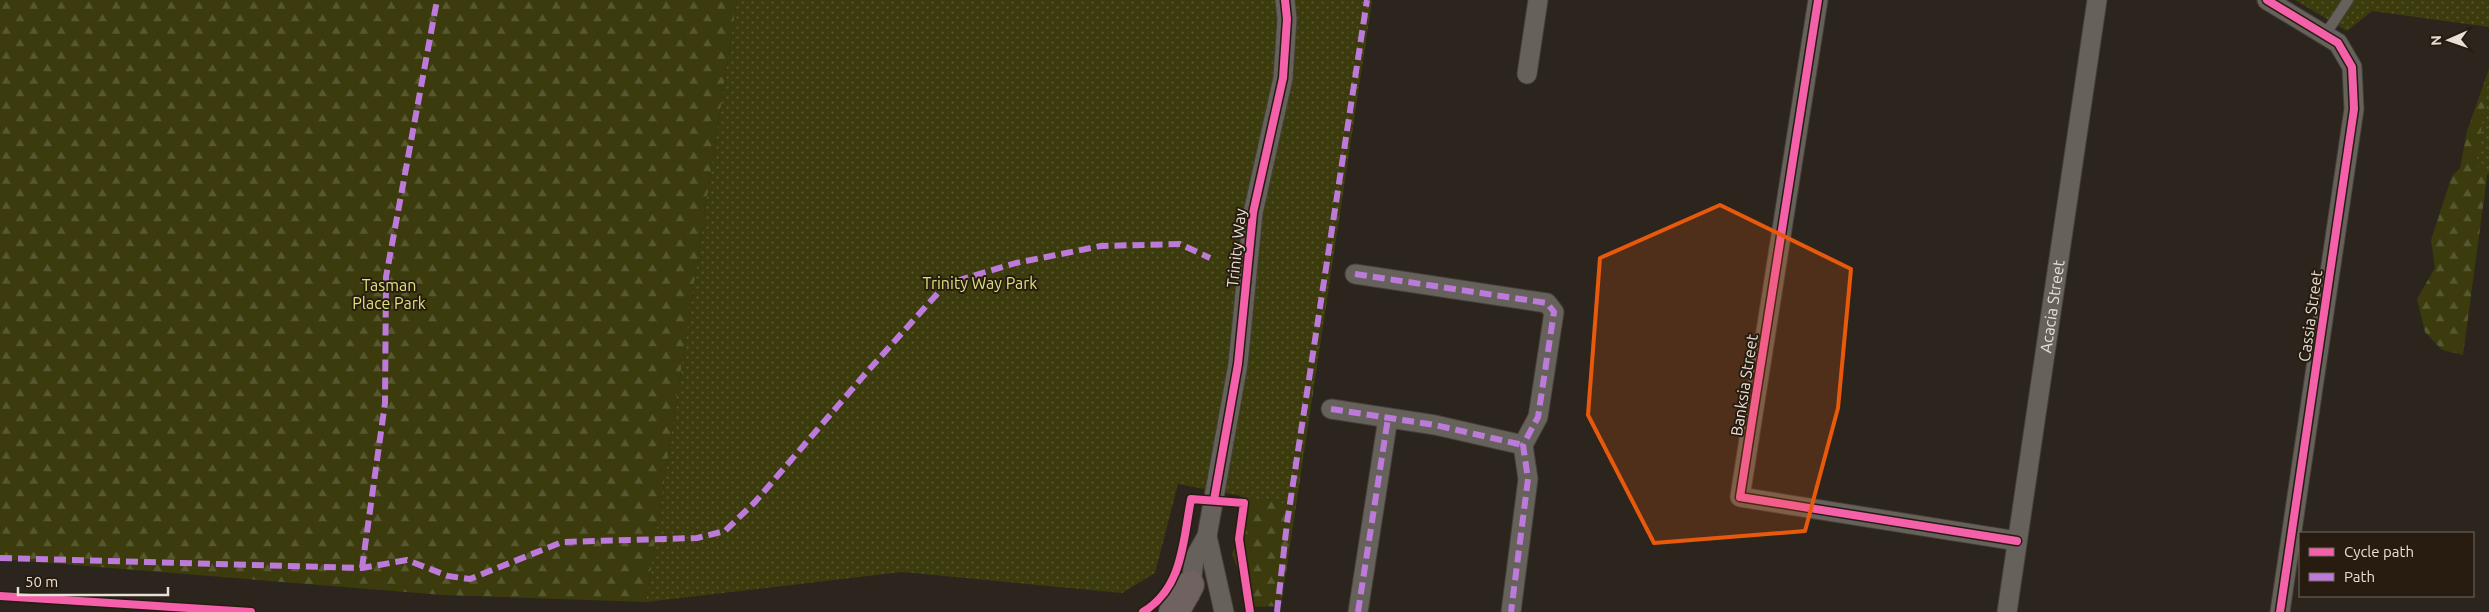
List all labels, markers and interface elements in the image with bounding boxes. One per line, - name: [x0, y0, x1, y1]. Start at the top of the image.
- north arrow: [2424, 15, 2474, 65]
- text: N: [2428, 35, 2444, 46]
- street label: Trinity Way: [1223, 207, 1249, 288]
- street label: Acacia Street: [2036, 258, 2068, 354]
- street label: Cassia Street: [2295, 268, 2325, 363]
- park label: Trinity Way Park: [923, 274, 1037, 292]
- park label: Tasman Place Park: [352, 276, 426, 312]
- street label: Banksia Street: [1727, 332, 1761, 437]
- legend: [2299, 532, 2474, 597]
- text: Cycle path: [2344, 543, 2414, 560]
- scale bar: [18, 564, 168, 596]
- text: Path: [2344, 568, 2375, 585]
- text: 50 m: [25, 573, 58, 590]

